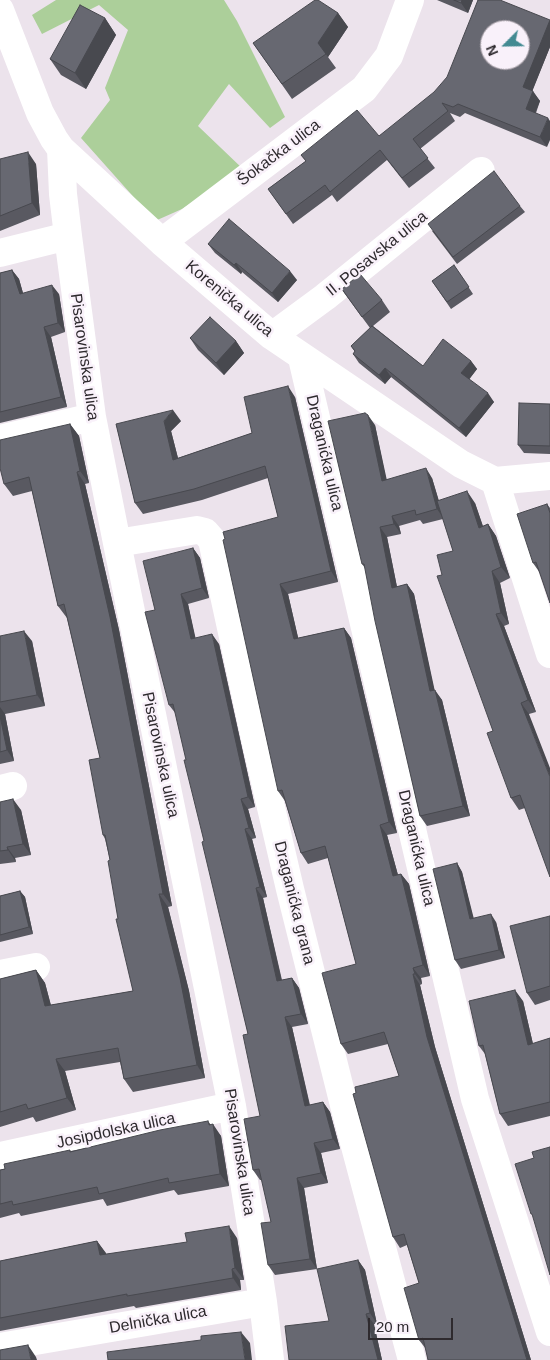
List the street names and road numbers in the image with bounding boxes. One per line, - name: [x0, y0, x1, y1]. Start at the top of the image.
- street label: Šokačka ulica: [234, 116, 324, 190]
- street label: II. Posavska ulica: [323, 207, 431, 301]
- street label: Korenička ulica: [181, 257, 277, 341]
- street label: Pisarovinska ulica: [66, 292, 102, 422]
- street label: Draganićka ulica: [301, 393, 347, 513]
- street label: Pisarovinska ulica: [137, 690, 183, 820]
- street label: Draganićka ulica: [393, 788, 439, 908]
- street label: Draganićka grana: [269, 839, 319, 967]
- street label: Pisarovinska ulica: [220, 1087, 258, 1217]
- street label: Josipdolska ulica: [55, 1109, 177, 1153]
- street label: Delnička ulica: [108, 1302, 208, 1338]

